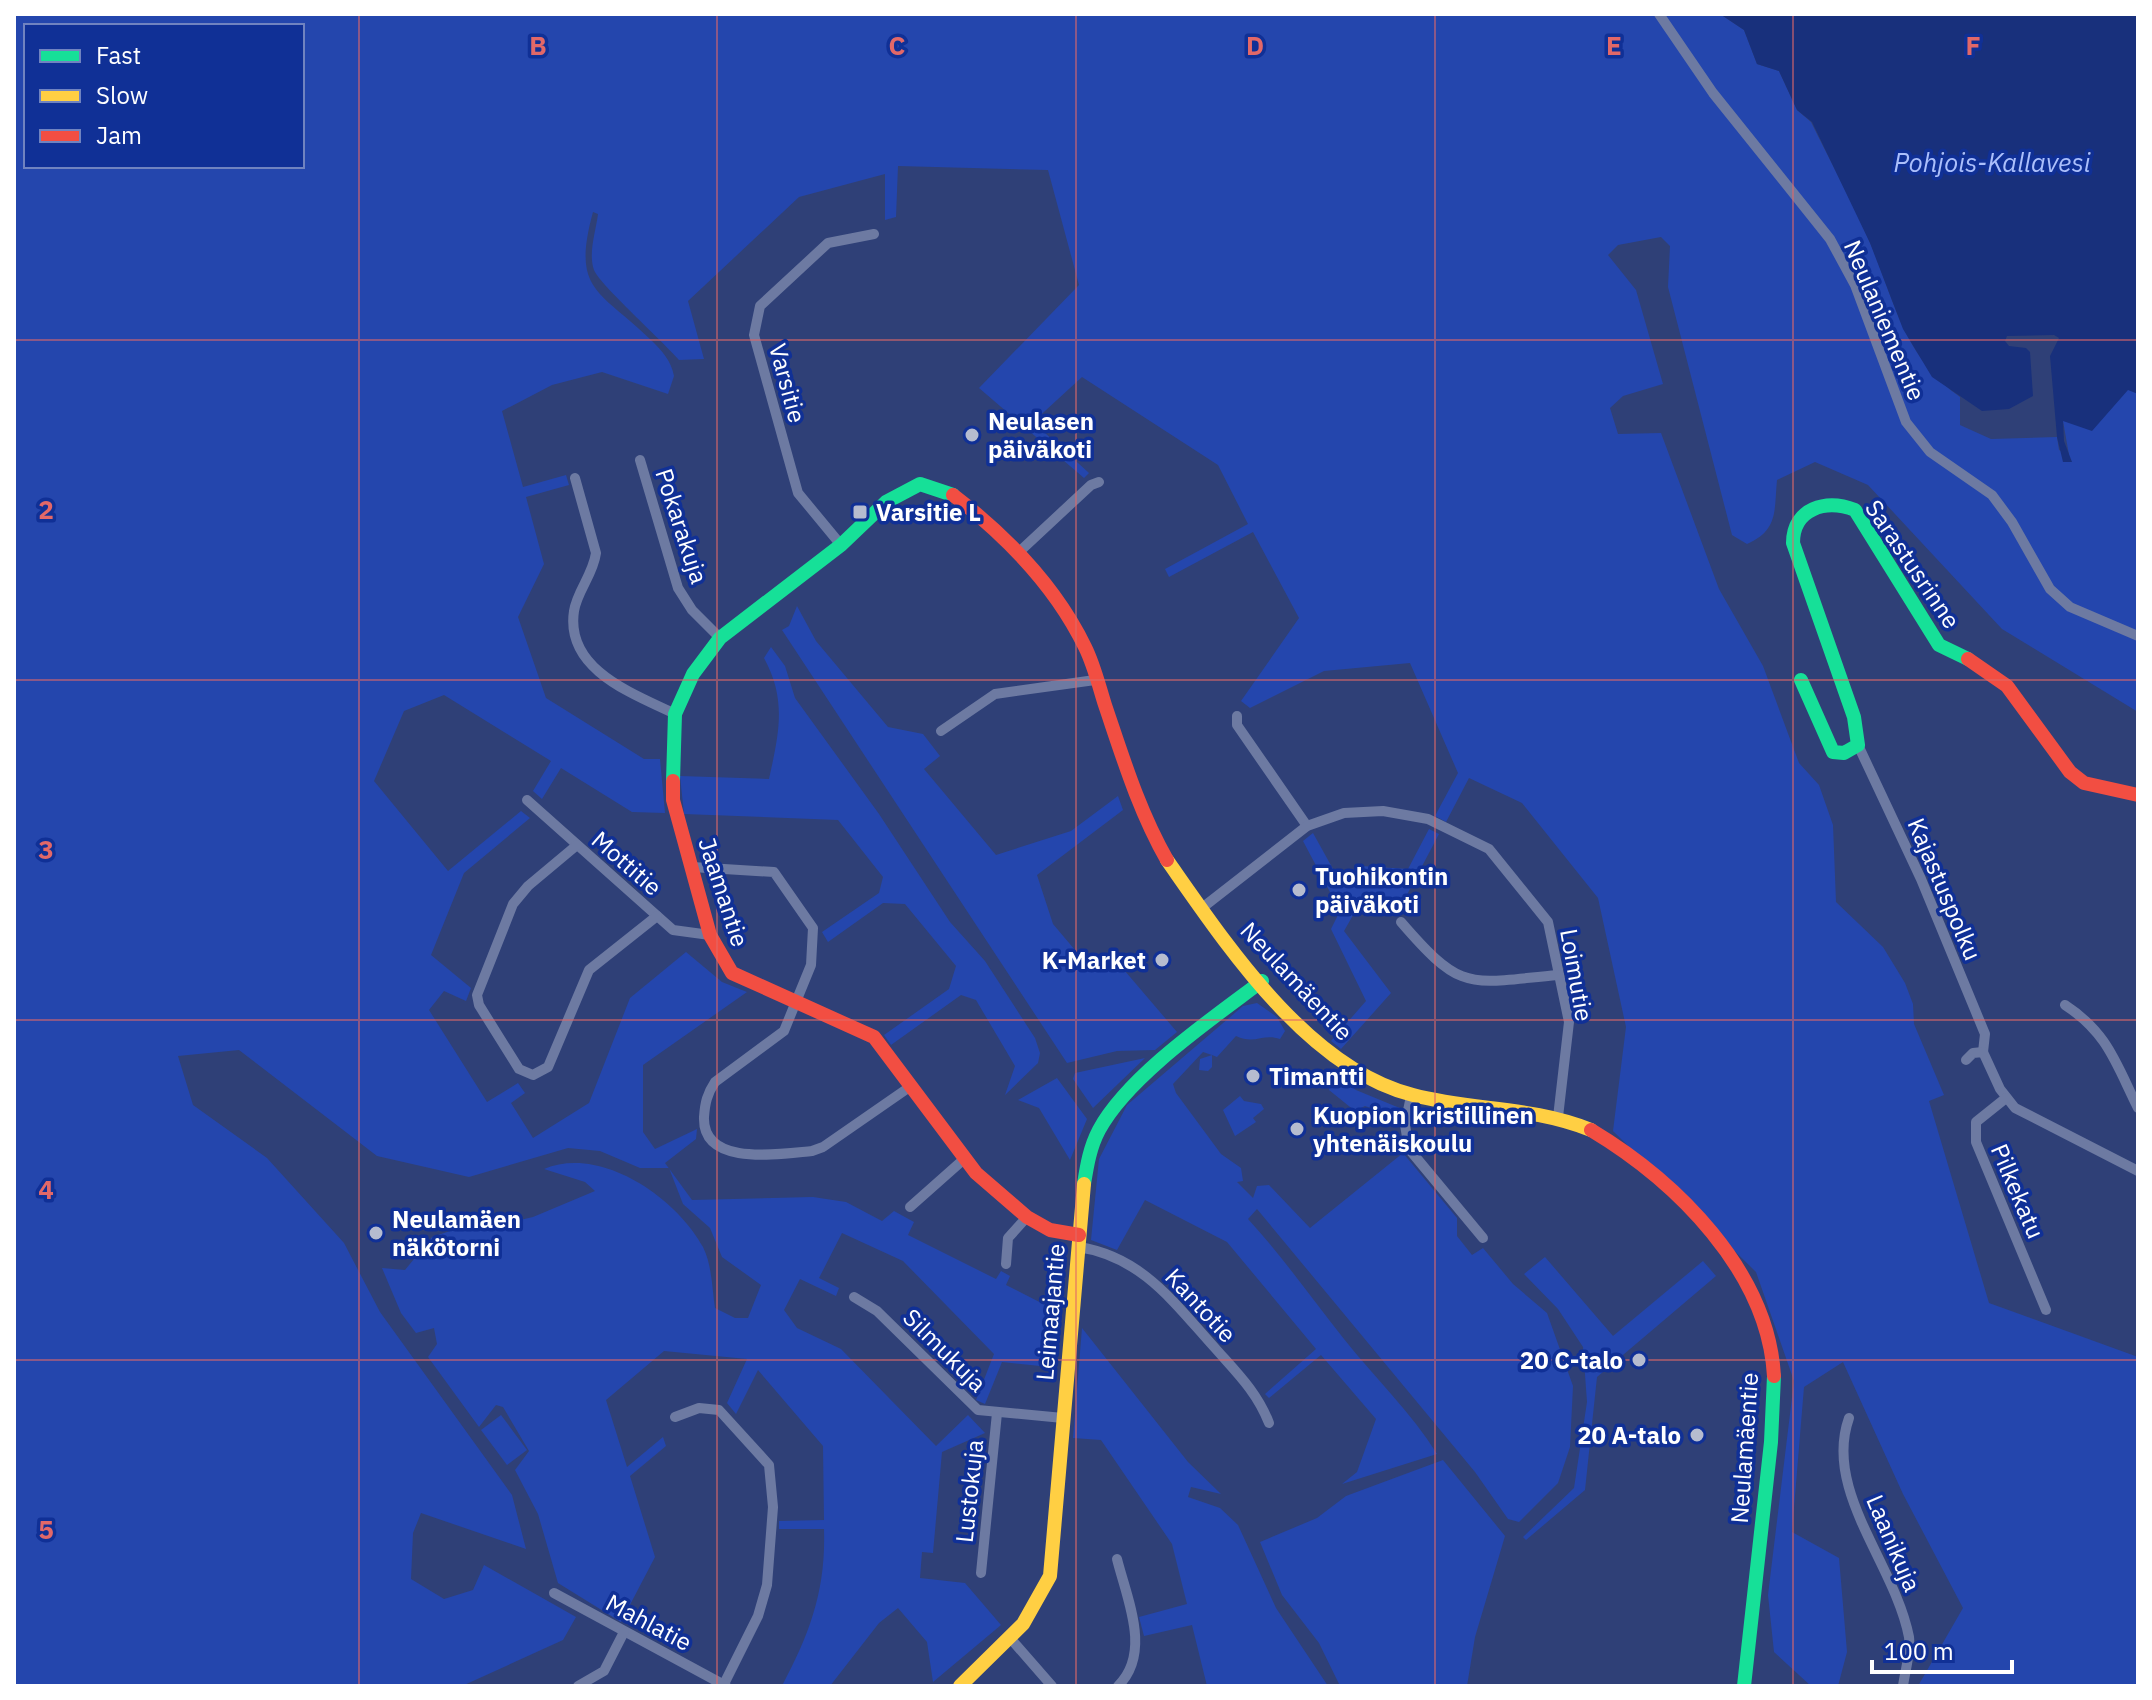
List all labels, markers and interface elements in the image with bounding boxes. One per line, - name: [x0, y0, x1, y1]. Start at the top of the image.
- legend: [24, 24, 304, 168]
- text: B: [529, 28, 547, 62]
- text: C: [889, 28, 906, 62]
- text: D: [1246, 28, 1264, 62]
- text: E: [1606, 28, 1622, 62]
- text: F: [1965, 28, 1981, 62]
- text: Fast: [96, 39, 141, 71]
- text: Slow: [96, 79, 148, 111]
- text: Jam: [96, 119, 142, 151]
- water label: Pohjois-Kallavesi: [1893, 145, 2091, 179]
- street label: Neulaniementie: [1837, 235, 1933, 405]
- street label: Varsitie: [762, 340, 814, 426]
- place label: Neulasen päiväkoti: [988, 405, 1094, 465]
- marker: Neulasen päiväkoti: [963, 426, 981, 444]
- street label: Pokarakuja: [648, 464, 716, 588]
- text: 2: [38, 492, 54, 526]
- street label: Sarastusrinne: [1858, 493, 1968, 635]
- place label: Varsitie L: [876, 496, 981, 528]
- marker: Varsitie L: [851, 503, 869, 521]
- street label: Kajastuspolku: [1901, 813, 1989, 965]
- street label: Mottitie: [585, 824, 669, 902]
- text: 3: [38, 832, 54, 866]
- street label: Jaamantie: [691, 833, 757, 951]
- place label: Tuohikontin päiväkoti: [1315, 860, 1448, 920]
- marker: Tuohikontin päiväkoti: [1290, 881, 1308, 899]
- street label: Neulamäentie: [1234, 915, 1360, 1047]
- street label: Loimutie: [1553, 926, 1601, 1024]
- place label: K-Market: [1042, 944, 1146, 976]
- marker: K-Market: [1153, 951, 1171, 969]
- place label: Timantti: [1269, 1060, 1364, 1092]
- marker: Timantti: [1244, 1067, 1262, 1085]
- place label: Kuopion kristillinen yhtenäiskoulu: [1313, 1099, 1534, 1159]
- marker: Kuopion kristillinen yhtenäiskoulu: [1288, 1120, 1306, 1138]
- street label: Pilkekatu: [1984, 1139, 2052, 1243]
- text: 4: [38, 1172, 54, 1206]
- place label: Neulamäen näkötorni: [392, 1203, 521, 1263]
- marker: Neulamäen näkötorni: [367, 1224, 385, 1242]
- street label: Leimaajantie: [1028, 1242, 1072, 1382]
- street label: Kantotie: [1158, 1261, 1244, 1349]
- street label: Silmukuja: [896, 1301, 994, 1399]
- place label: 20 C-talo: [1520, 1344, 1623, 1376]
- marker: 20 C-talo: [1630, 1351, 1648, 1369]
- street label: Neulamäentie: [1723, 1371, 1765, 1525]
- place label: 20 A-talo: [1577, 1419, 1681, 1451]
- marker: 20 A-talo: [1688, 1426, 1706, 1444]
- street label: Lustokuja: [948, 1438, 990, 1544]
- street label: Laanikuja: [1859, 1490, 1929, 1596]
- text: 5: [38, 1512, 54, 1546]
- street label: Mahlatie: [600, 1586, 698, 1658]
- scale bar: [1872, 1624, 2012, 1674]
- text: 100 m: [1884, 1635, 1954, 1667]

